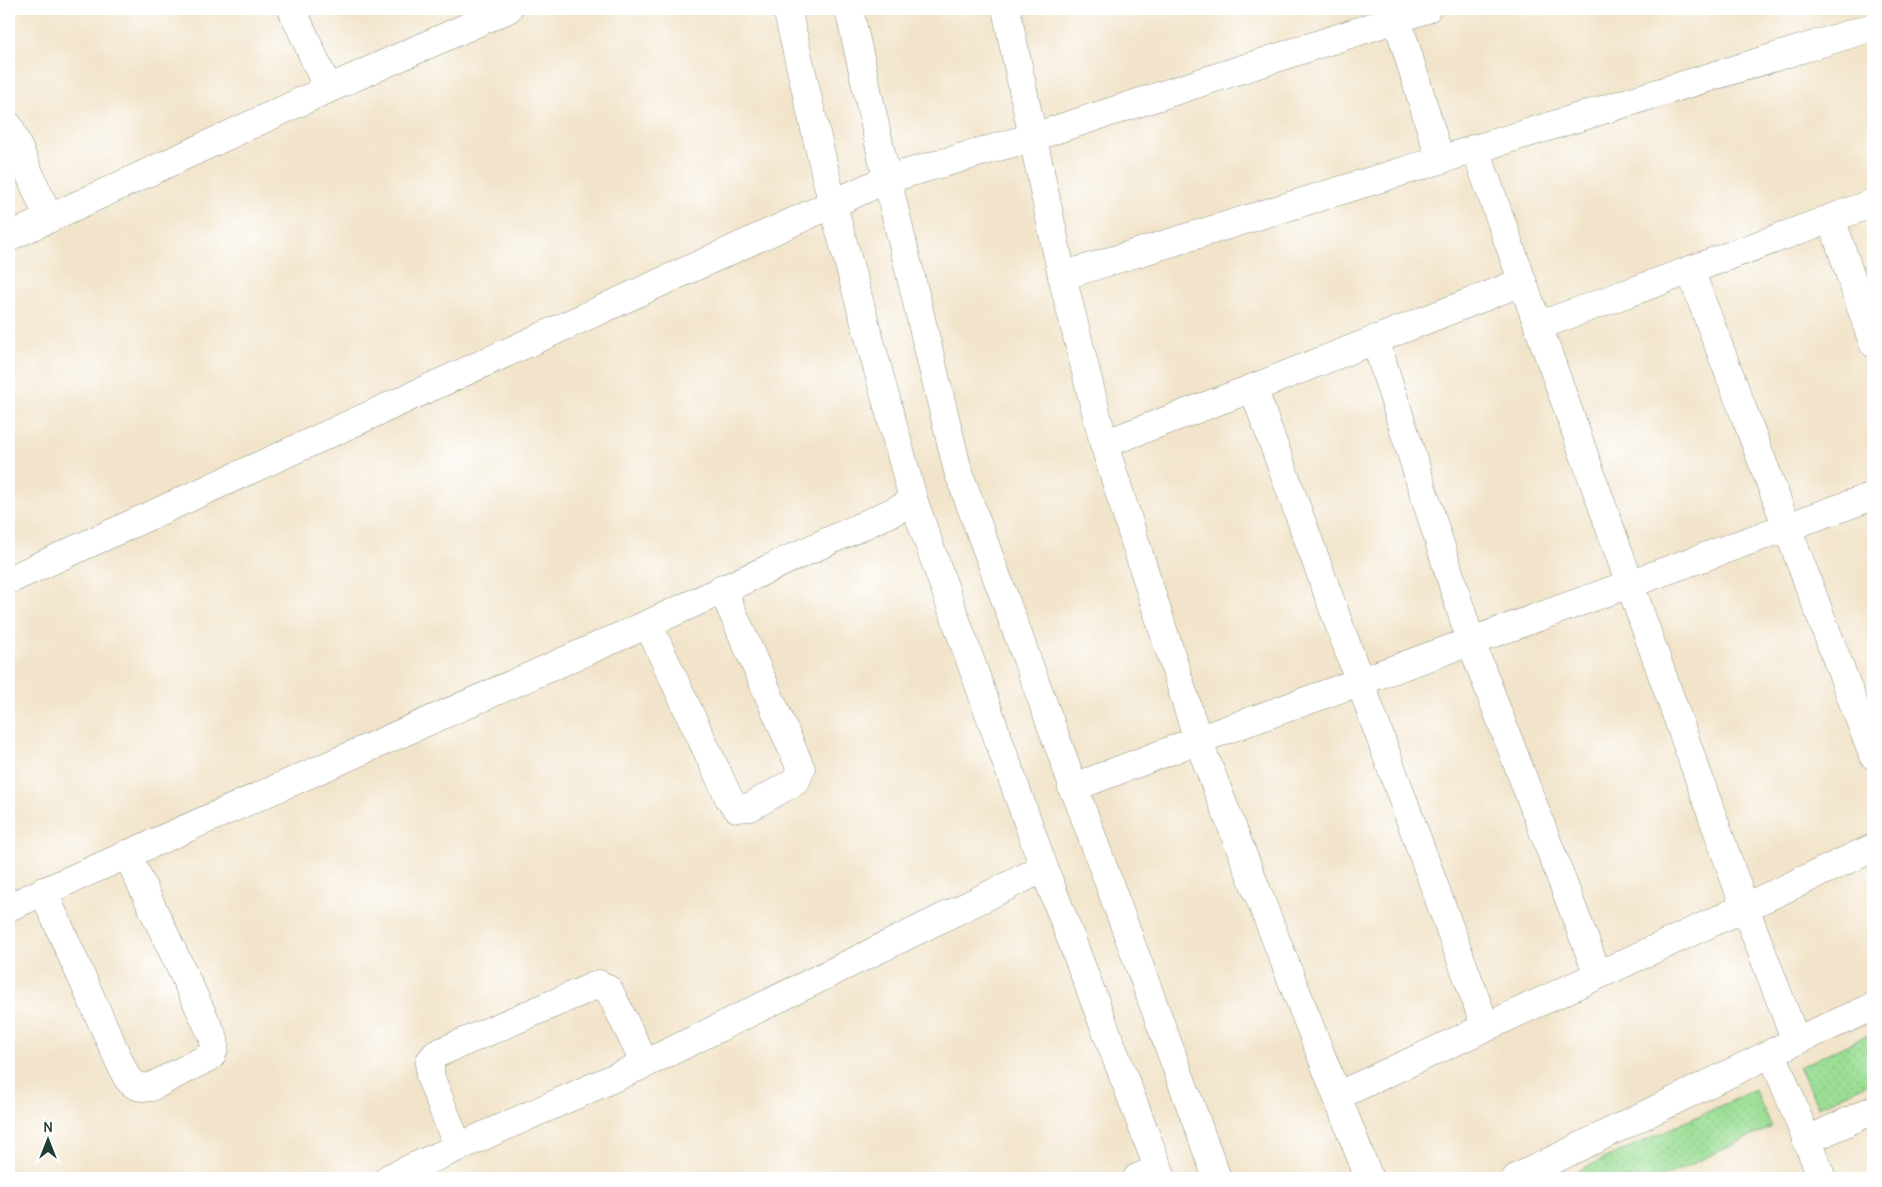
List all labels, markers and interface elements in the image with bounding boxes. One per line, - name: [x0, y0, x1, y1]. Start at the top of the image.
- north arrow: [22, 1114, 72, 1164]
- text: N: [43, 1118, 53, 1136]

